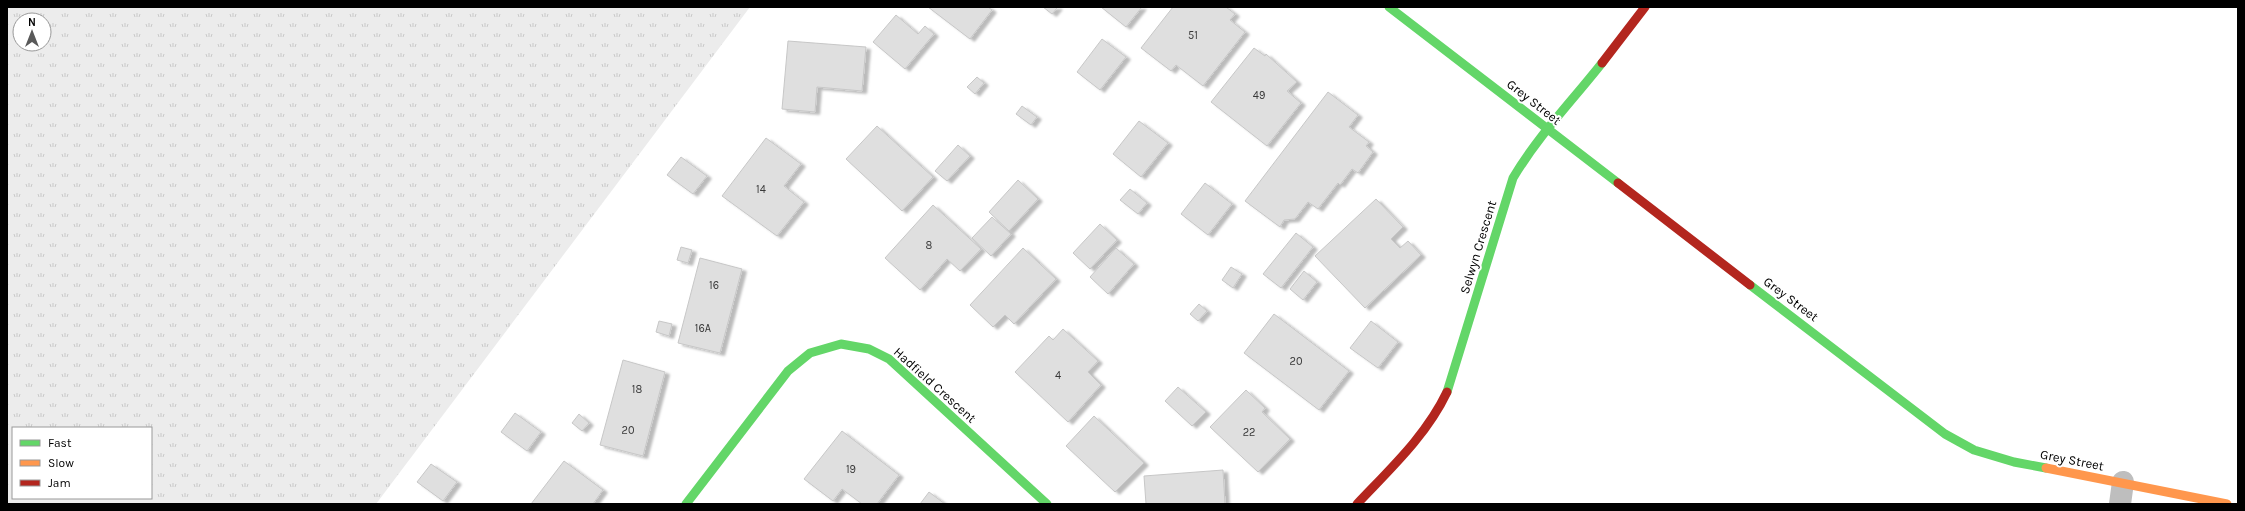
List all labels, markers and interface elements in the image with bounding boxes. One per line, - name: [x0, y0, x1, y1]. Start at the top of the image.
- north arrow: [12, 12, 52, 52]
- text: N: [28, 16, 36, 29]
- house number: 51: [1188, 29, 1198, 42]
- street label: Grey Street: [1504, 76, 1564, 128]
- house number: 49: [1253, 89, 1265, 102]
- house number: 14: [756, 183, 766, 196]
- street label: Selwyn Crescent: [1457, 198, 1499, 296]
- house number: 8: [926, 239, 933, 252]
- street label: Grey Street: [1761, 274, 1821, 324]
- house number: 16: [709, 279, 719, 292]
- house number: 16A: [695, 322, 712, 335]
- street label: Hadfield Crescent: [891, 344, 979, 426]
- house number: 20: [1290, 355, 1302, 368]
- house number: 4: [1055, 369, 1061, 382]
- house number: 18: [632, 383, 642, 396]
- house number: 20: [622, 424, 634, 437]
- house number: 22: [1243, 426, 1255, 439]
- legend: [12, 427, 152, 499]
- text: Fast: [48, 436, 72, 450]
- street label: Grey Street: [2039, 446, 2105, 474]
- text: Slow: [48, 456, 74, 470]
- house number: 19: [846, 463, 856, 476]
- text: Jam: [48, 476, 71, 490]

